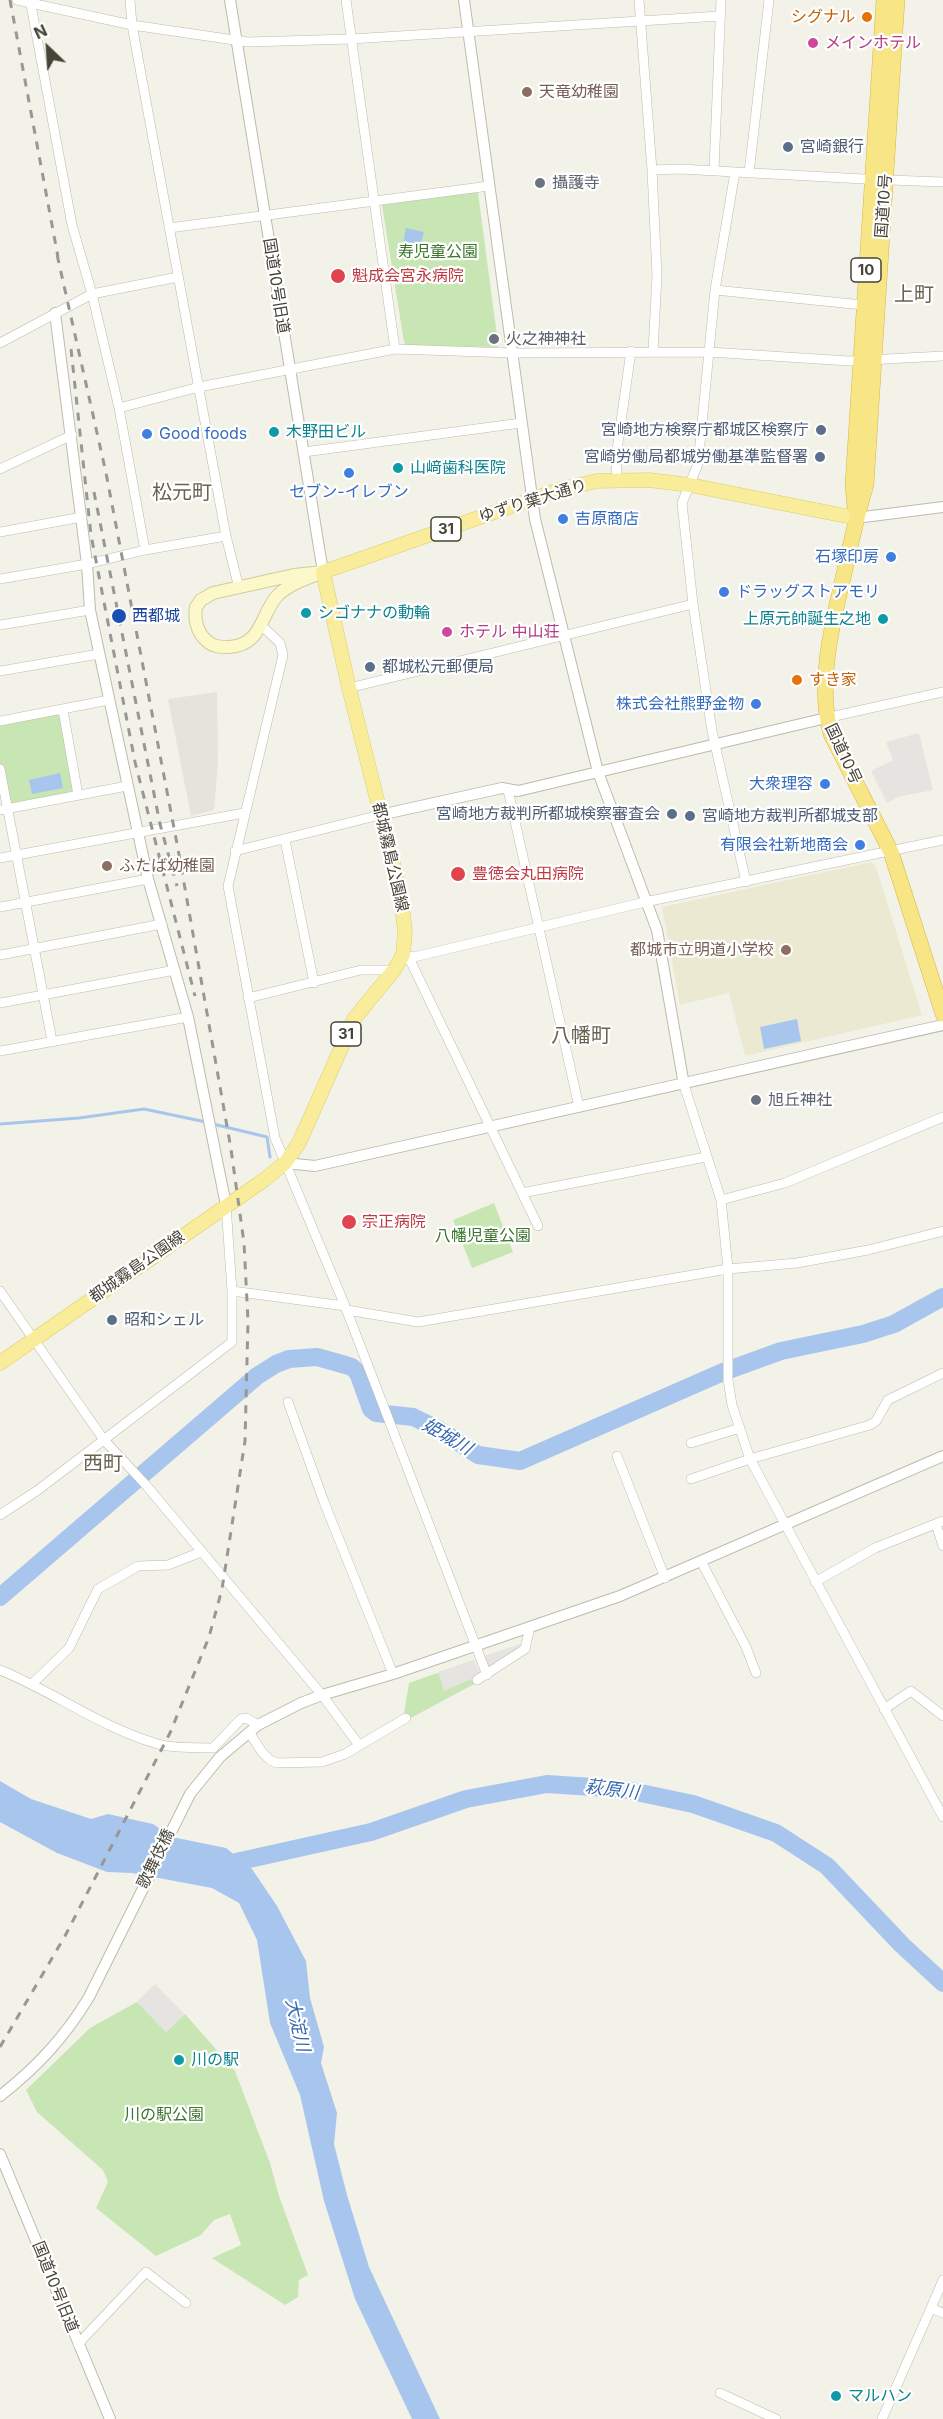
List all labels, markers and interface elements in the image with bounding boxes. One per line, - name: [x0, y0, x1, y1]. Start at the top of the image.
- place label: シグナル: [791, 7, 855, 27]
- marker: シグナル: [860, 10, 874, 24]
- north arrow: [18, 18, 78, 78]
- text: N: [31, 20, 50, 43]
- place label: メインホテル: [825, 33, 921, 53]
- marker: メインホテル: [806, 36, 820, 50]
- place label: 天竜幼稚園: [539, 82, 619, 102]
- marker: 天竜幼稚園: [520, 85, 534, 99]
- place label: 宮崎銀行: [800, 137, 864, 157]
- marker: 宮崎銀行: [781, 140, 795, 154]
- place label: 攝護寺: [552, 173, 600, 193]
- street label: 国道10号: [872, 173, 896, 239]
- marker: 攝護寺: [533, 176, 547, 190]
- street label: 国道10号旧道: [259, 237, 293, 335]
- park label: 寿児童公園: [398, 242, 478, 262]
- road number: 10: [851, 258, 881, 282]
- place label: 魁成会宮永病院: [352, 266, 464, 286]
- marker: 魁成会宮永病院: [329, 267, 347, 285]
- district label: 上町: [894, 283, 934, 307]
- place label: 火之神神社: [506, 329, 586, 349]
- marker: 火之神神社: [487, 332, 501, 346]
- place label: 宮崎地方検察庁都城区検察庁: [601, 420, 809, 440]
- place label: 木野田ビル: [286, 422, 366, 442]
- marker: 宮崎地方検察庁都城区検察庁: [814, 423, 828, 437]
- place label: Good foods: [159, 424, 247, 444]
- marker: 木野田ビル: [267, 425, 281, 439]
- marker: Good foods: [140, 427, 154, 441]
- place label: 宮崎労働局都城労働基準監督署: [584, 447, 808, 467]
- marker: 宮崎労働局都城労働基準監督署: [813, 450, 827, 464]
- place label: 山﨑歯科医院: [410, 458, 506, 478]
- marker: 山﨑歯科医院: [391, 461, 405, 475]
- marker: セブン-イレブン: [342, 466, 356, 480]
- street label: ゆずり葉大通り: [477, 475, 589, 527]
- district label: 松元町: [152, 481, 212, 505]
- place label: セブン-イレブン: [289, 482, 409, 502]
- place label: 吉原商店: [575, 509, 639, 529]
- marker: 吉原商店: [556, 512, 570, 526]
- road number: 31: [431, 517, 461, 541]
- place label: 石塚印房: [815, 547, 879, 567]
- marker: 石塚印房: [884, 550, 898, 564]
- place label: ドラッグストアモリ: [736, 582, 880, 602]
- marker: ドラッグストアモリ: [717, 585, 731, 599]
- place label: シゴナナの動輪: [318, 603, 430, 623]
- place label: 西都城: [132, 606, 180, 626]
- marker: シゴナナの動輪: [299, 606, 313, 620]
- marker: 西都城: [110, 607, 128, 625]
- place label: 上原元帥誕生之地: [743, 609, 871, 629]
- marker: 上原元帥誕生之地: [876, 612, 890, 626]
- place label: ホテル 中山荘: [459, 622, 559, 642]
- marker: ホテル 中山荘: [440, 625, 454, 639]
- place label: 都城松元郵便局: [382, 657, 494, 677]
- marker: 都城松元郵便局: [363, 660, 377, 674]
- place label: すき家: [809, 670, 857, 690]
- marker: すき家: [790, 673, 804, 687]
- place label: 株式会社熊野金物: [616, 694, 744, 714]
- marker: 株式会社熊野金物: [749, 697, 763, 711]
- street label: 国道10号: [821, 721, 865, 787]
- place label: 大衆理容: [749, 774, 813, 794]
- marker: 大衆理容: [818, 777, 832, 791]
- street label: 都城霧島公園線: [368, 800, 412, 914]
- place label: 宮崎地方裁判所都城検察審査会: [436, 804, 660, 824]
- place label: 宮崎地方裁判所都城支部: [702, 806, 878, 826]
- marker: 宮崎地方裁判所都城検察審査会: [665, 807, 679, 821]
- marker: 宮崎地方裁判所都城支部: [683, 809, 697, 823]
- place label: 有限会社新地商会: [720, 835, 848, 855]
- marker: 有限会社新地商会: [853, 838, 867, 852]
- place label: ふたば幼稚園: [119, 856, 215, 876]
- marker: ふたば幼稚園: [100, 859, 114, 873]
- place label: 豊徳会丸田病院: [472, 864, 584, 884]
- marker: 豊徳会丸田病院: [449, 865, 467, 883]
- place label: 都城市立明道小学校: [630, 940, 774, 960]
- marker: 都城市立明道小学校: [779, 943, 793, 957]
- road number: 31: [331, 1022, 361, 1046]
- district label: 八幡町: [551, 1024, 611, 1048]
- place label: 旭丘神社: [768, 1090, 832, 1110]
- marker: 旭丘神社: [749, 1093, 763, 1107]
- place label: 宗正病院: [362, 1212, 426, 1232]
- marker: 宗正病院: [340, 1213, 358, 1231]
- park label: 八幡児童公園: [435, 1226, 531, 1246]
- street label: 都城霧島公園線: [86, 1227, 188, 1307]
- place label: 昭和シェル: [124, 1310, 204, 1330]
- marker: 昭和シェル: [105, 1313, 119, 1327]
- water label: 姫城川: [418, 1414, 476, 1460]
- district label: 西町: [83, 1452, 123, 1476]
- water label: 萩原川: [584, 1776, 640, 1804]
- street label: 歌舞伎橋: [133, 1826, 179, 1892]
- water label: 大淀川: [280, 1996, 314, 2054]
- place label: 川の駅: [191, 2050, 239, 2070]
- marker: 川の駅: [172, 2053, 186, 2067]
- park label: 川の駅公園: [124, 2105, 204, 2125]
- street label: 国道10号旧道: [28, 2239, 82, 2335]
- place label: マルハン: [848, 2386, 912, 2406]
- marker: マルハン: [829, 2389, 843, 2403]

